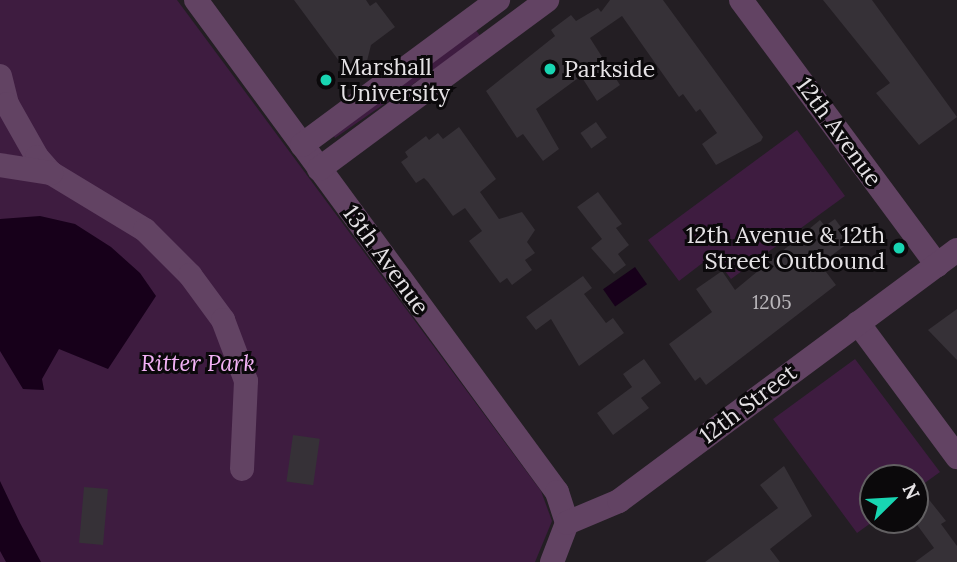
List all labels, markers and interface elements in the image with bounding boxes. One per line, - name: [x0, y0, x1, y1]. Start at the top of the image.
- place label: Marshall University: [340, 53, 450, 107]
- place label: Parkside: [564, 55, 655, 83]
- marker: Parkside: [542, 61, 558, 77]
- marker: Marshall University: [318, 72, 334, 88]
- street label: 12th Avenue: [790, 72, 888, 192]
- street label: 13th Avenue: [337, 200, 435, 320]
- place label: 12th Avenue & 12th Street Outbound: [686, 221, 885, 275]
- marker: 12th Avenue & 12th Street Outbound: [891, 240, 907, 256]
- house number: 1205: [752, 292, 792, 314]
- park label: Ritter Park: [141, 349, 255, 377]
- street label: 12th Street: [694, 358, 802, 450]
- north arrow: [859, 464, 929, 534]
- text: N: [897, 480, 925, 503]

